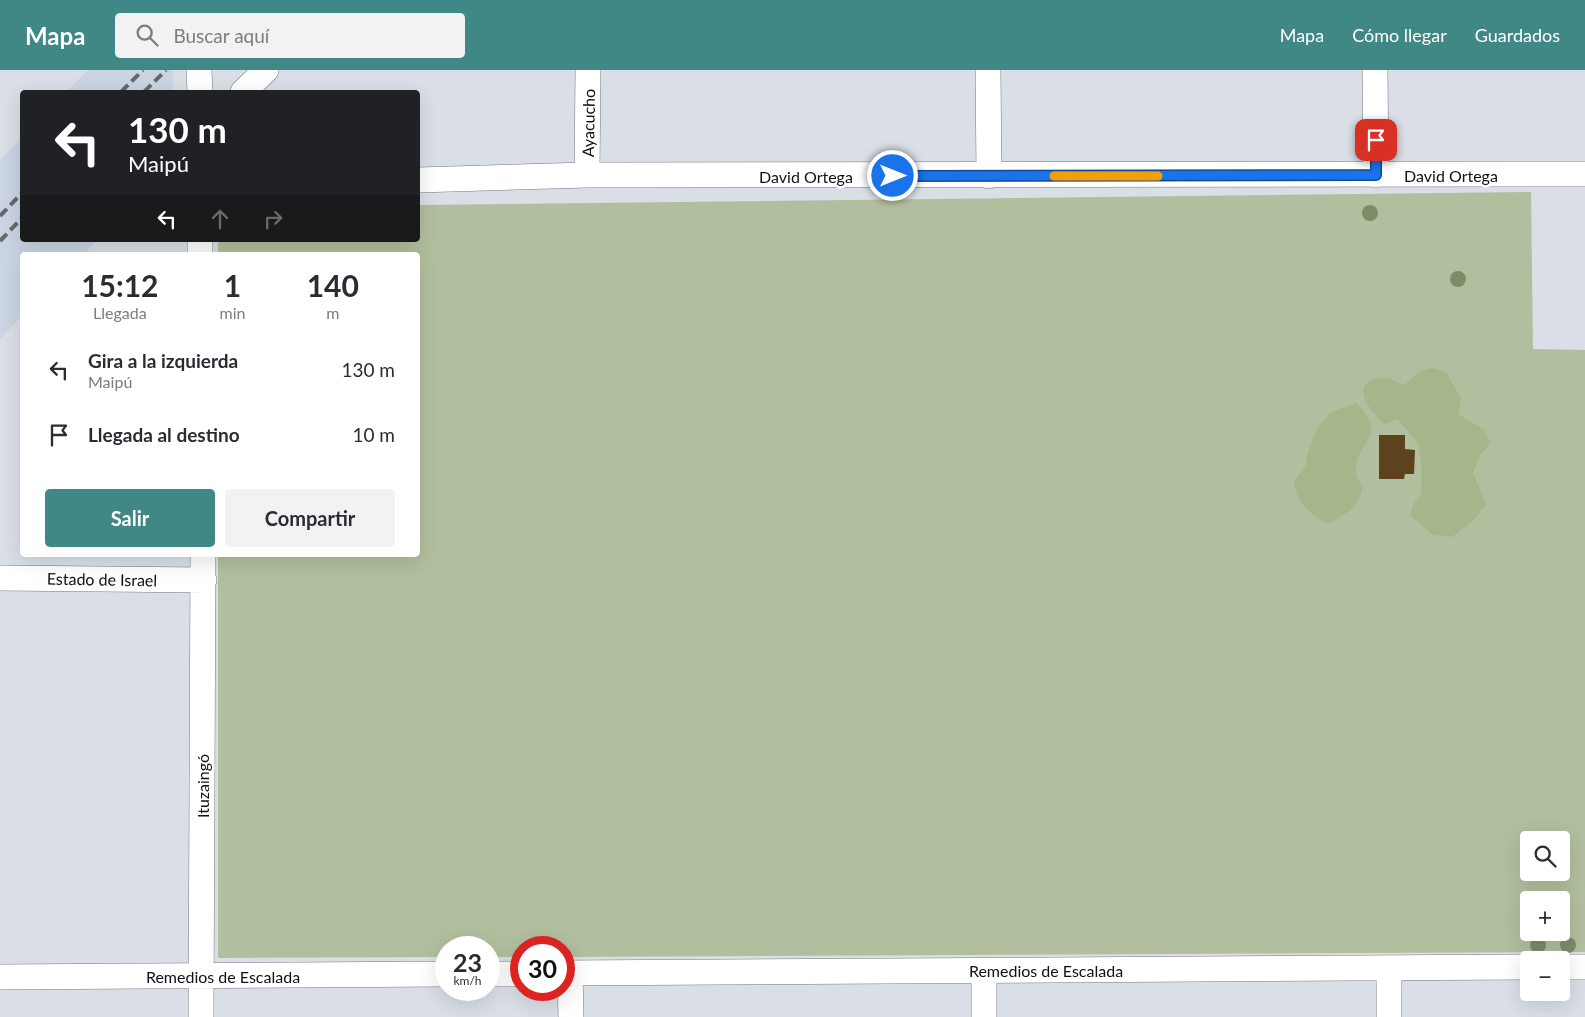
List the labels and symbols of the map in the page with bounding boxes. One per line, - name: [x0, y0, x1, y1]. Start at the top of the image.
- street label: Ayacucho: [578, 89, 598, 157]
- pin: [1355, 119, 1397, 161]
- position arrow: [866, 149, 918, 201]
- street label: David Ortega: [1404, 166, 1498, 185]
- street label: David Ortega: [759, 167, 853, 186]
- street label: Estado de Israel: [47, 569, 157, 589]
- street label: Ituzaingó: [193, 754, 212, 818]
- speed limit sign: 30: [510, 936, 575, 1001]
- street label: Remedios de Escalada: [969, 961, 1123, 980]
- street label: Remedios de Escalada: [146, 967, 300, 986]

